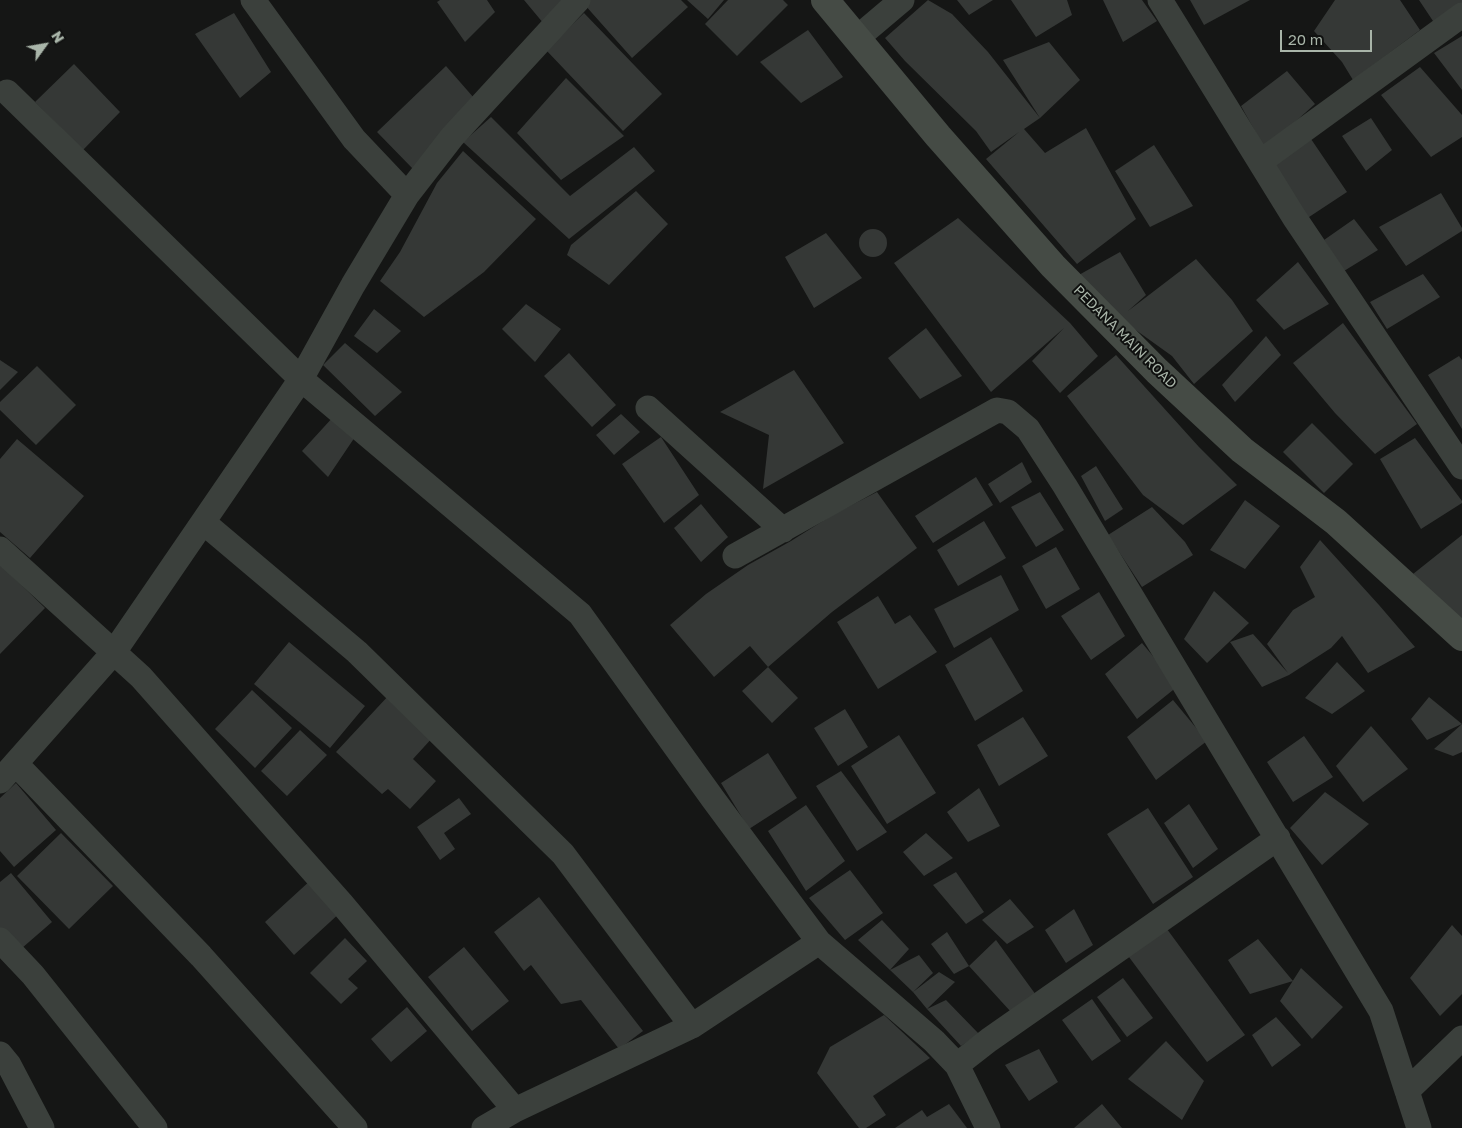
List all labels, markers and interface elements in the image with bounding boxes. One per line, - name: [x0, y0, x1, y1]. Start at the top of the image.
- north arrow: [20, 20, 70, 70]
- scale bar: [1282, 20, 1374, 52]
- text: N: [48, 28, 68, 46]
- text: 20 m: [1288, 30, 1323, 48]
- street label: PEDANA MAIN ROAD: [1070, 282, 1180, 392]

